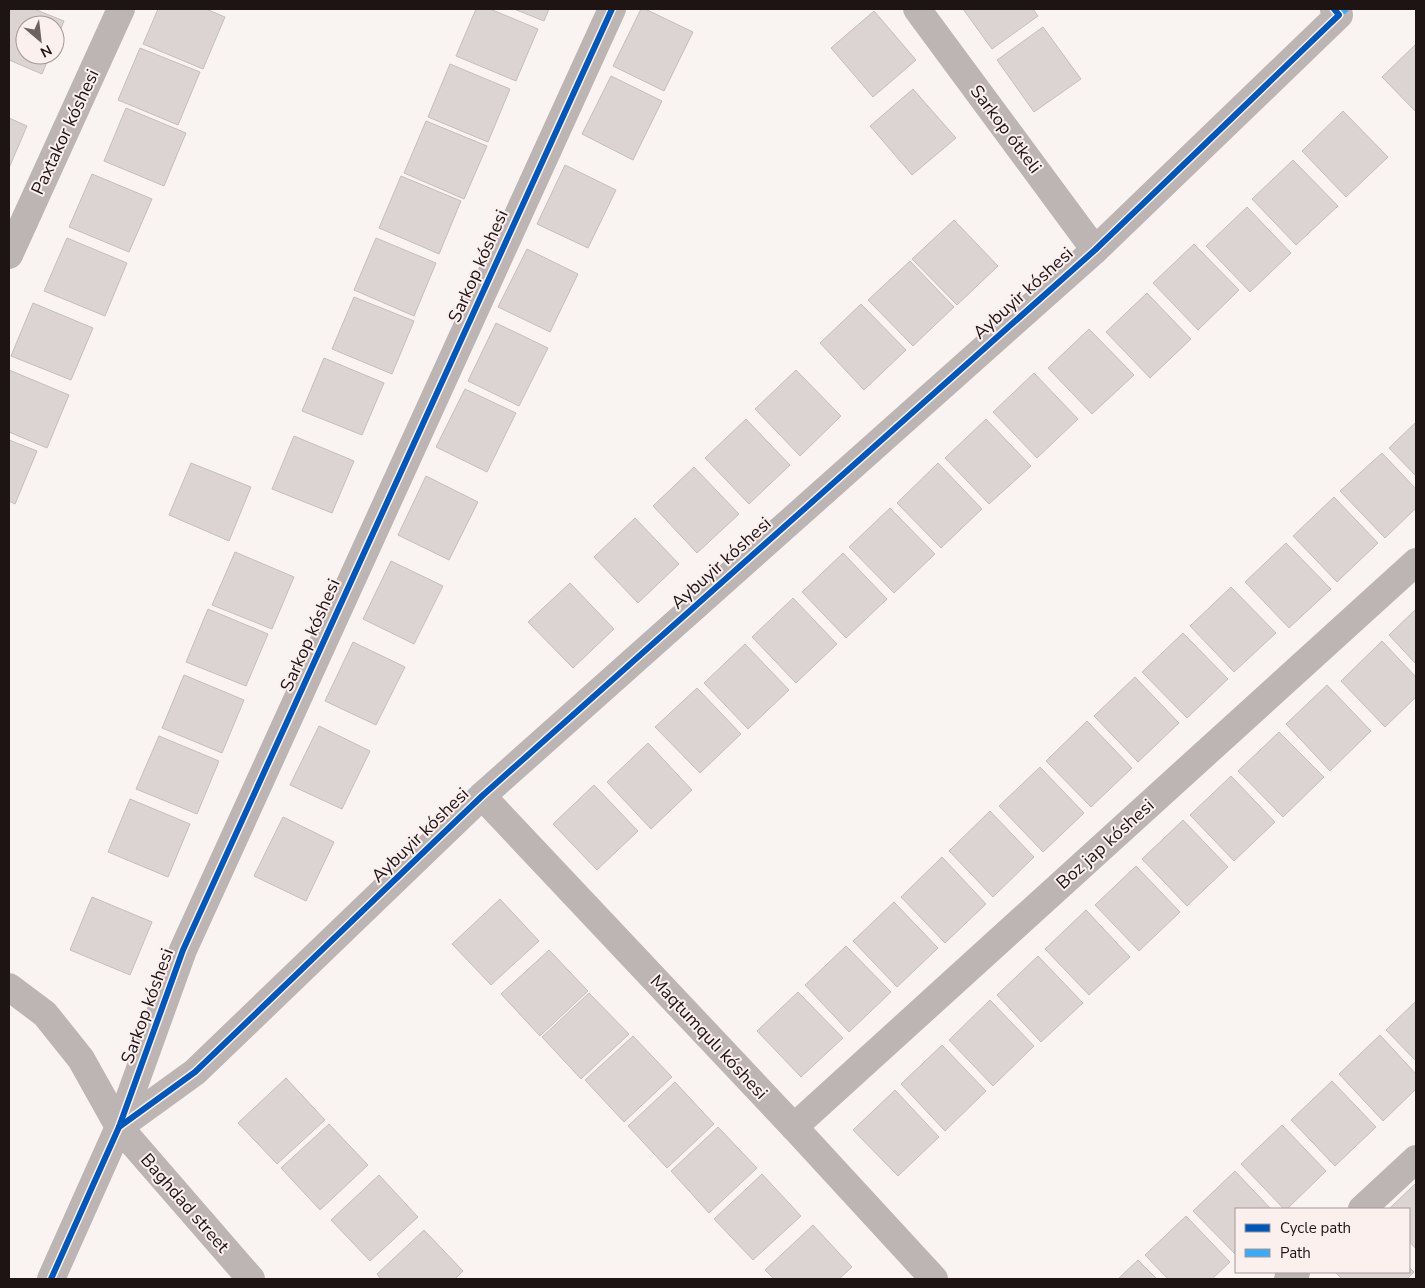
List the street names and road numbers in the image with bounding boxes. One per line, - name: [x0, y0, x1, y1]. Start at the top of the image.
- street label: Paxtakor kóshesi: [25, 65, 105, 199]
- street label: Sarkop ótkeli: [965, 80, 1047, 178]
- street label: Sarkop kóshesi: [442, 206, 514, 326]
- street label: Aybuyir kóshesi: [968, 242, 1078, 344]
- street label: Aybuyir kóshesi: [666, 512, 776, 614]
- street label: Sarkop kóshesi: [274, 575, 346, 695]
- street label: Aybuyir kóshesi: [366, 782, 474, 888]
- street label: Boz jap kóshesi: [1051, 794, 1159, 894]
- street label: Sarkop kóshesi: [115, 945, 179, 1067]
- street label: Maqtumqulı kóshesi: [645, 970, 773, 1104]
- street label: Baghdad street: [135, 1148, 235, 1258]

